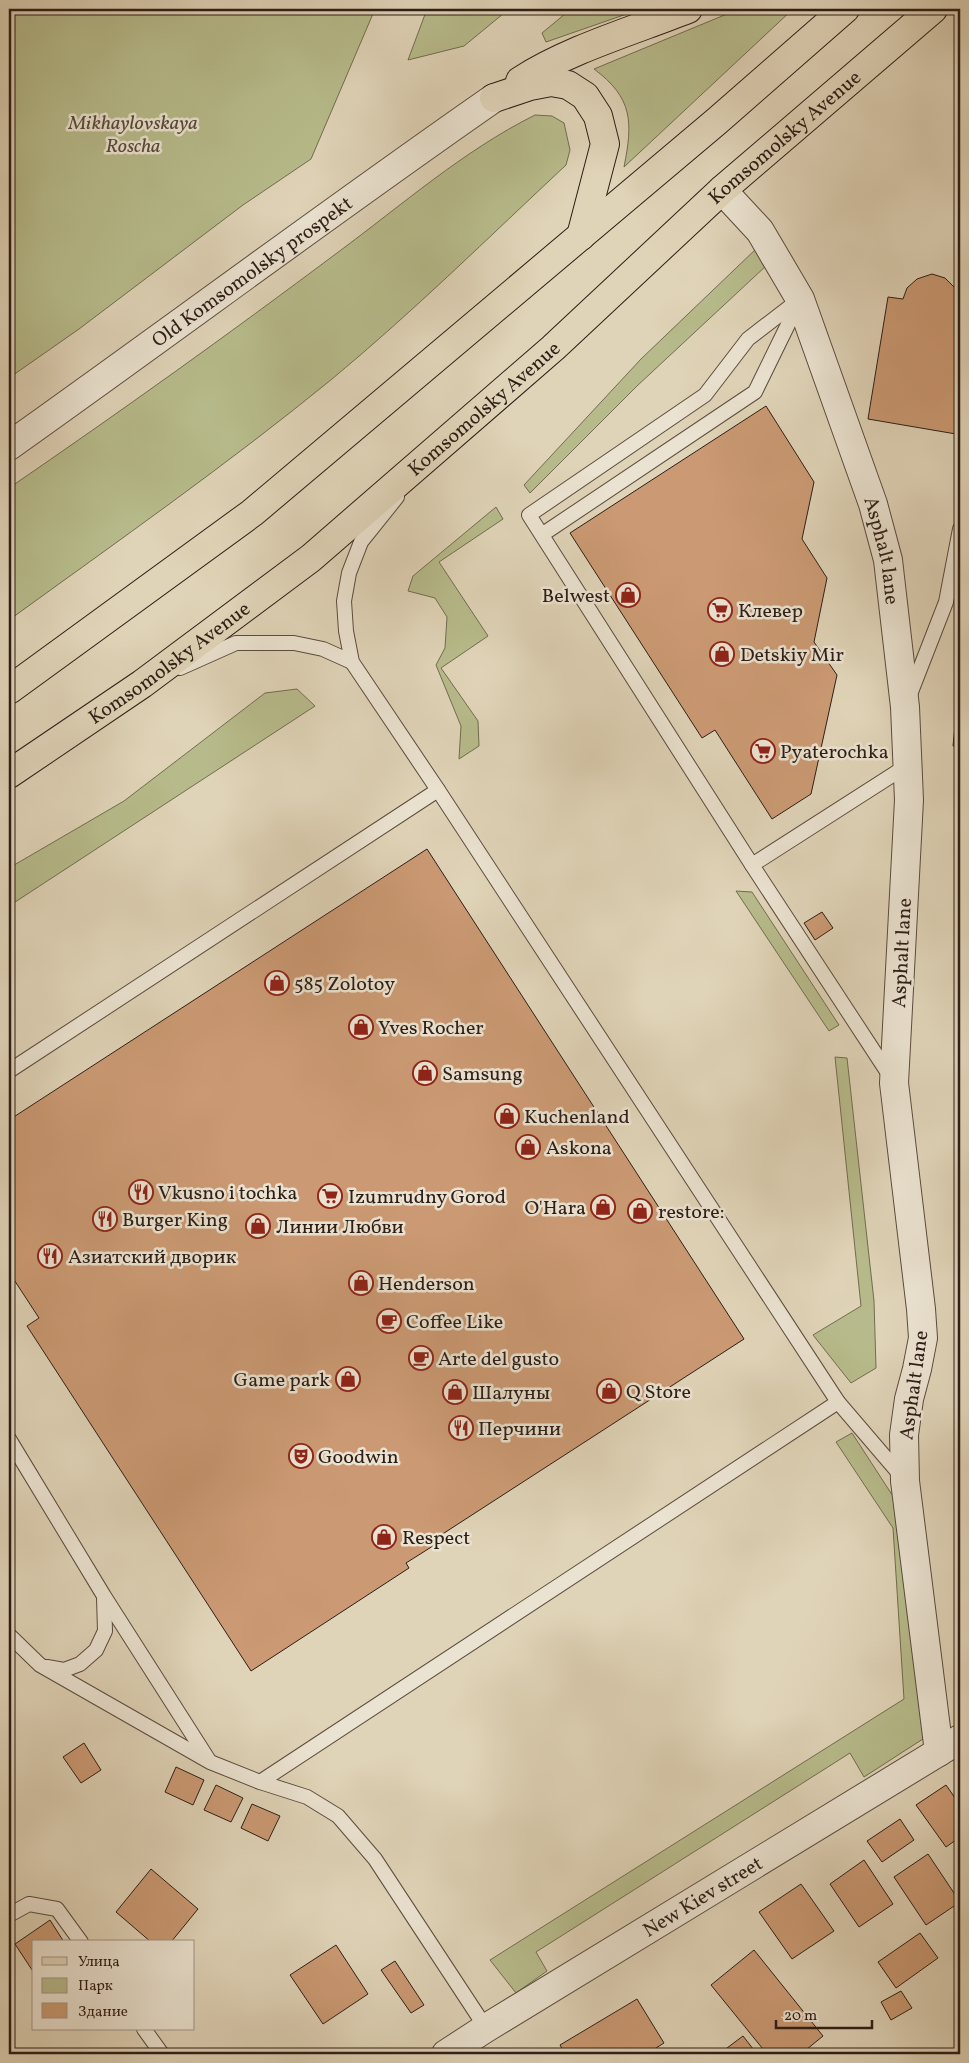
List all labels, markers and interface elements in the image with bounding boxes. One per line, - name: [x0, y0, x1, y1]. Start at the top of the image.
- street label: Komsomolsky Avenue: [703, 65, 868, 212]
- park label: Mikhaylovskaya Roscha: [67, 110, 198, 161]
- street label: Old Komsomolsky prospekt: [147, 191, 359, 355]
- street label: Komsomolsky Avenue: [403, 336, 568, 484]
- street label: Asphalt lane: [855, 493, 905, 606]
- shop icon: Belwest: [615, 582, 641, 608]
- place label: Belwest: [542, 583, 610, 611]
- street label: Komsomolsky Avenue: [84, 596, 257, 732]
- supermarket icon: Клевер: [707, 597, 733, 623]
- place label: Клевер: [738, 598, 803, 626]
- shop icon: Detskiy Mir: [709, 641, 735, 667]
- place label: Detskiy Mir: [740, 642, 844, 670]
- supermarket icon: Pyaterochka: [750, 738, 776, 764]
- place label: Pyaterochka: [780, 739, 889, 767]
- street label: Asphalt lane: [886, 897, 920, 1009]
- shop icon: 585 Zolotoy: [264, 970, 290, 996]
- place label: 585 Zolotoy: [294, 971, 395, 999]
- shop icon: Yves Rocher: [348, 1014, 374, 1040]
- place label: Yves Rocher: [378, 1015, 484, 1043]
- shop icon: Samsung: [412, 1060, 438, 1086]
- place label: Samsung: [442, 1061, 523, 1089]
- shop icon: Kuchenland: [494, 1103, 520, 1129]
- place label: Kuchenland: [524, 1104, 630, 1132]
- shop icon: Askona: [515, 1134, 541, 1160]
- place label: Askona: [546, 1135, 612, 1163]
- restaurant icon: Vkusno i tochka: [128, 1179, 154, 1205]
- place label: Vkusno i tochka: [158, 1180, 298, 1208]
- supermarket icon: Izumrudny Gorod: [317, 1183, 343, 1209]
- place label: Izumrudny Gorod: [348, 1184, 506, 1212]
- shop icon: O'Hara: [590, 1194, 616, 1220]
- place label: O'Hara: [524, 1195, 586, 1223]
- shop icon: restore:: [627, 1198, 653, 1224]
- place label: restore:: [658, 1199, 724, 1227]
- restaurant icon: Burger King: [92, 1206, 118, 1232]
- place label: Burger King: [122, 1207, 228, 1235]
- shop icon: Линии Любви: [245, 1213, 271, 1239]
- place label: Линии Любви: [276, 1214, 404, 1242]
- restaurant icon: Азиатский дворик: [37, 1243, 63, 1269]
- place label: Азиатский дворик: [68, 1244, 237, 1272]
- shop icon: Henderson: [348, 1270, 374, 1296]
- place label: Henderson: [378, 1271, 475, 1299]
- cafe icon: Coffee Like: [376, 1308, 402, 1334]
- place label: Coffee Like: [406, 1309, 503, 1337]
- street label: Asphalt lane: [893, 1329, 937, 1442]
- cafe icon: Arte del gusto: [408, 1345, 434, 1371]
- place label: Arte del gusto: [438, 1346, 559, 1374]
- shop icon: Game park: [335, 1366, 361, 1392]
- place label: Game park: [234, 1367, 330, 1395]
- shop icon: Q Store: [596, 1378, 622, 1404]
- shop icon: Шалуны: [442, 1379, 468, 1405]
- place label: Q Store: [626, 1379, 691, 1407]
- place label: Шалуны: [472, 1380, 550, 1408]
- restaurant icon: Перчини: [448, 1415, 474, 1441]
- place label: Перчини: [478, 1416, 561, 1444]
- theatre icon: Goodwin: [288, 1443, 314, 1469]
- place label: Goodwin: [318, 1444, 399, 1472]
- shop icon: Respect: [371, 1524, 397, 1550]
- place label: Respect: [402, 1525, 470, 1553]
- street label: New Kiev street: [638, 1851, 769, 1945]
- legend: [32, 1940, 195, 2030]
- text: Улица: [78, 1952, 120, 1973]
- text: Парк: [78, 1976, 113, 1997]
- scale bar: [776, 1998, 873, 2030]
- text: Здание: [78, 2002, 128, 2023]
- text: 20 m: [784, 2006, 817, 2027]

